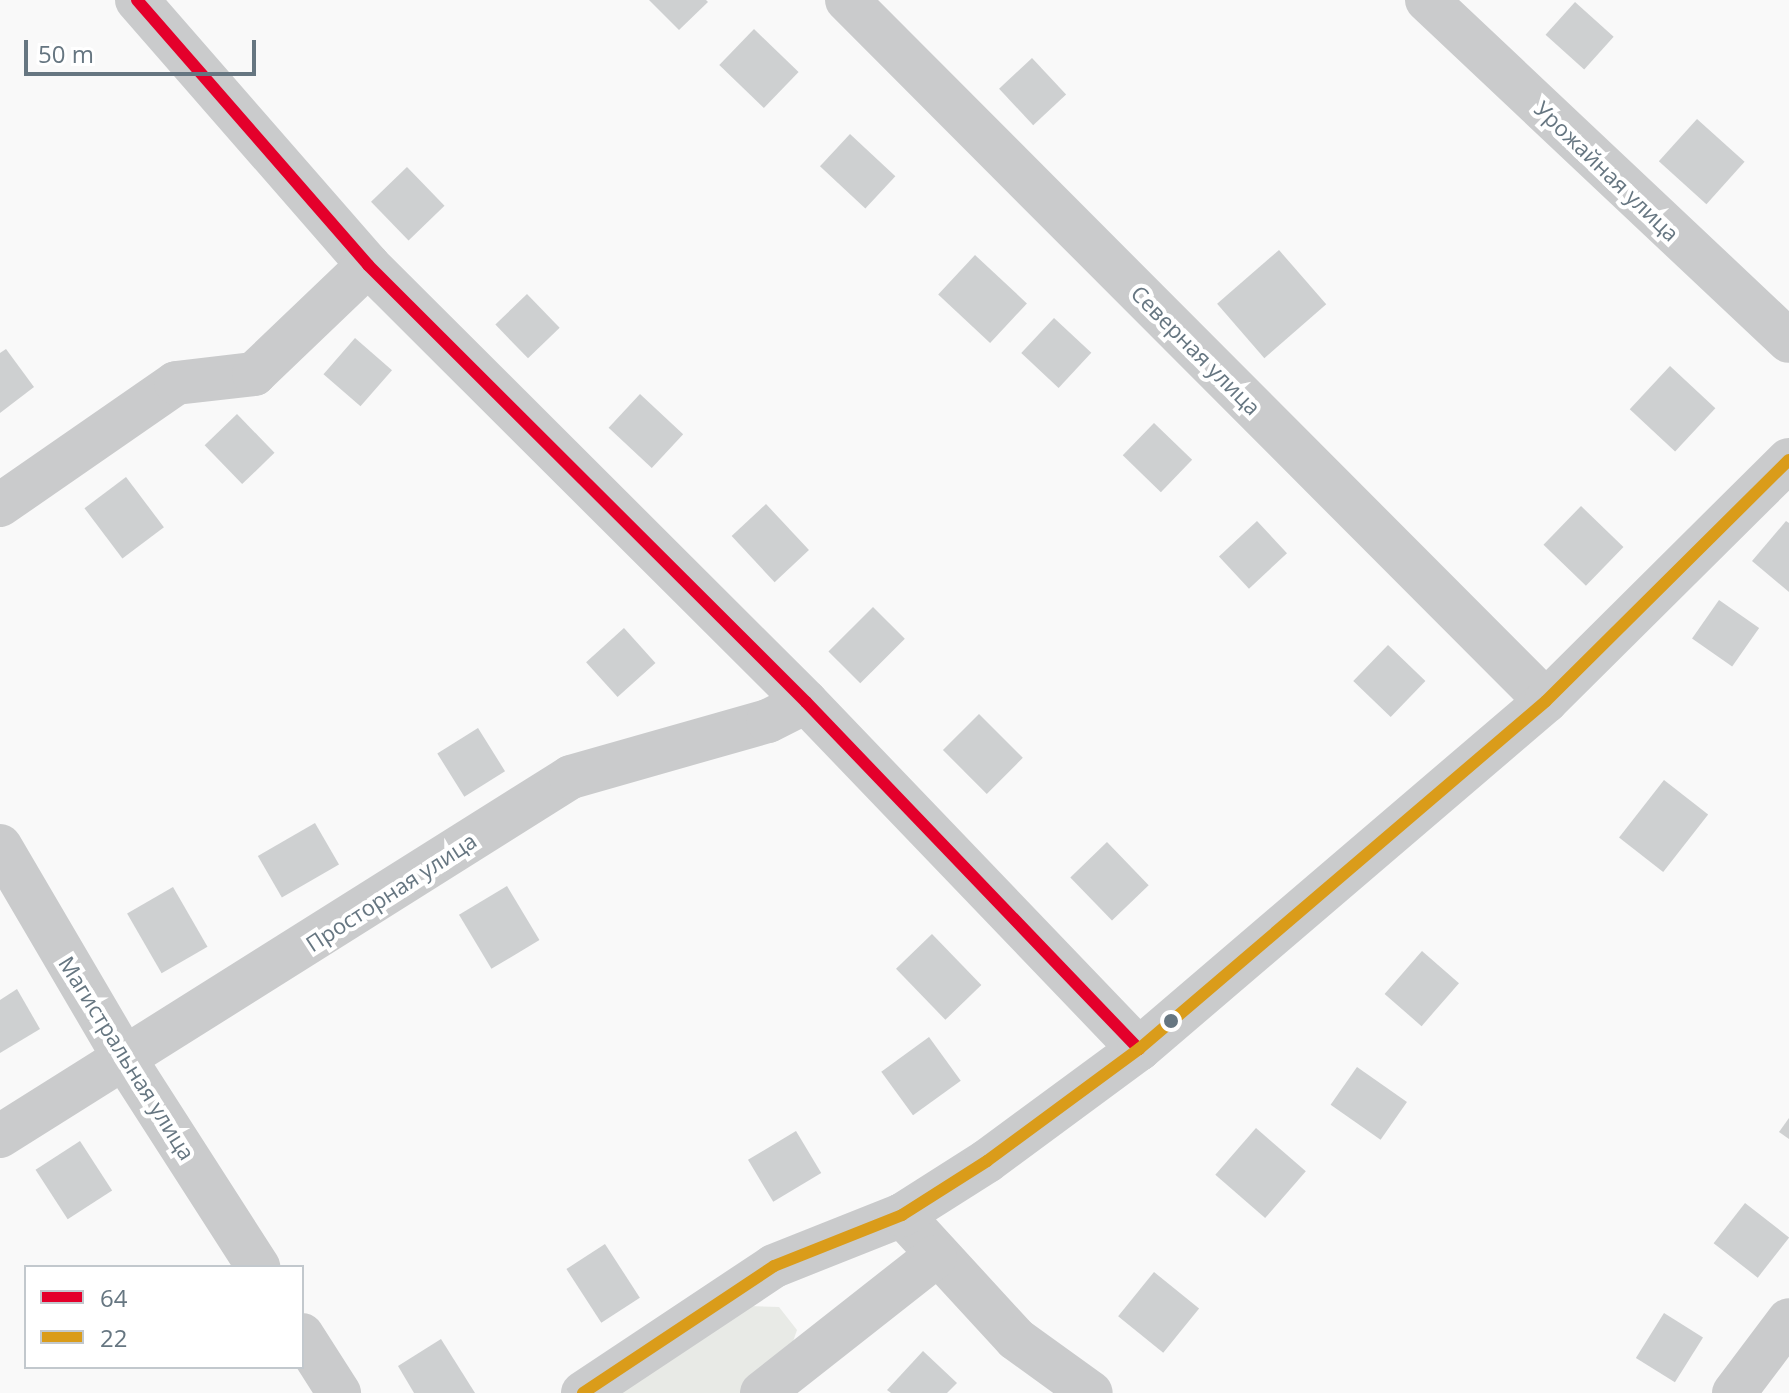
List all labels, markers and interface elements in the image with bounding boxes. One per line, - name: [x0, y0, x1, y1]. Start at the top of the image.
- scale bar: [28, 24, 260, 74]
- text: 50 m: [38, 37, 94, 70]
- street label: Урожайная улица: [1529, 95, 1685, 247]
- street label: Северная улица: [1126, 280, 1266, 420]
- street label: Просторная улица: [301, 827, 481, 957]
- street label: Магистральная улица: [53, 951, 201, 1165]
- unlabelled marker: [1163, 1013, 1179, 1029]
- legend: [24, 1265, 304, 1369]
- text: 64: [100, 1281, 127, 1314]
- text: 22: [100, 1321, 127, 1354]

